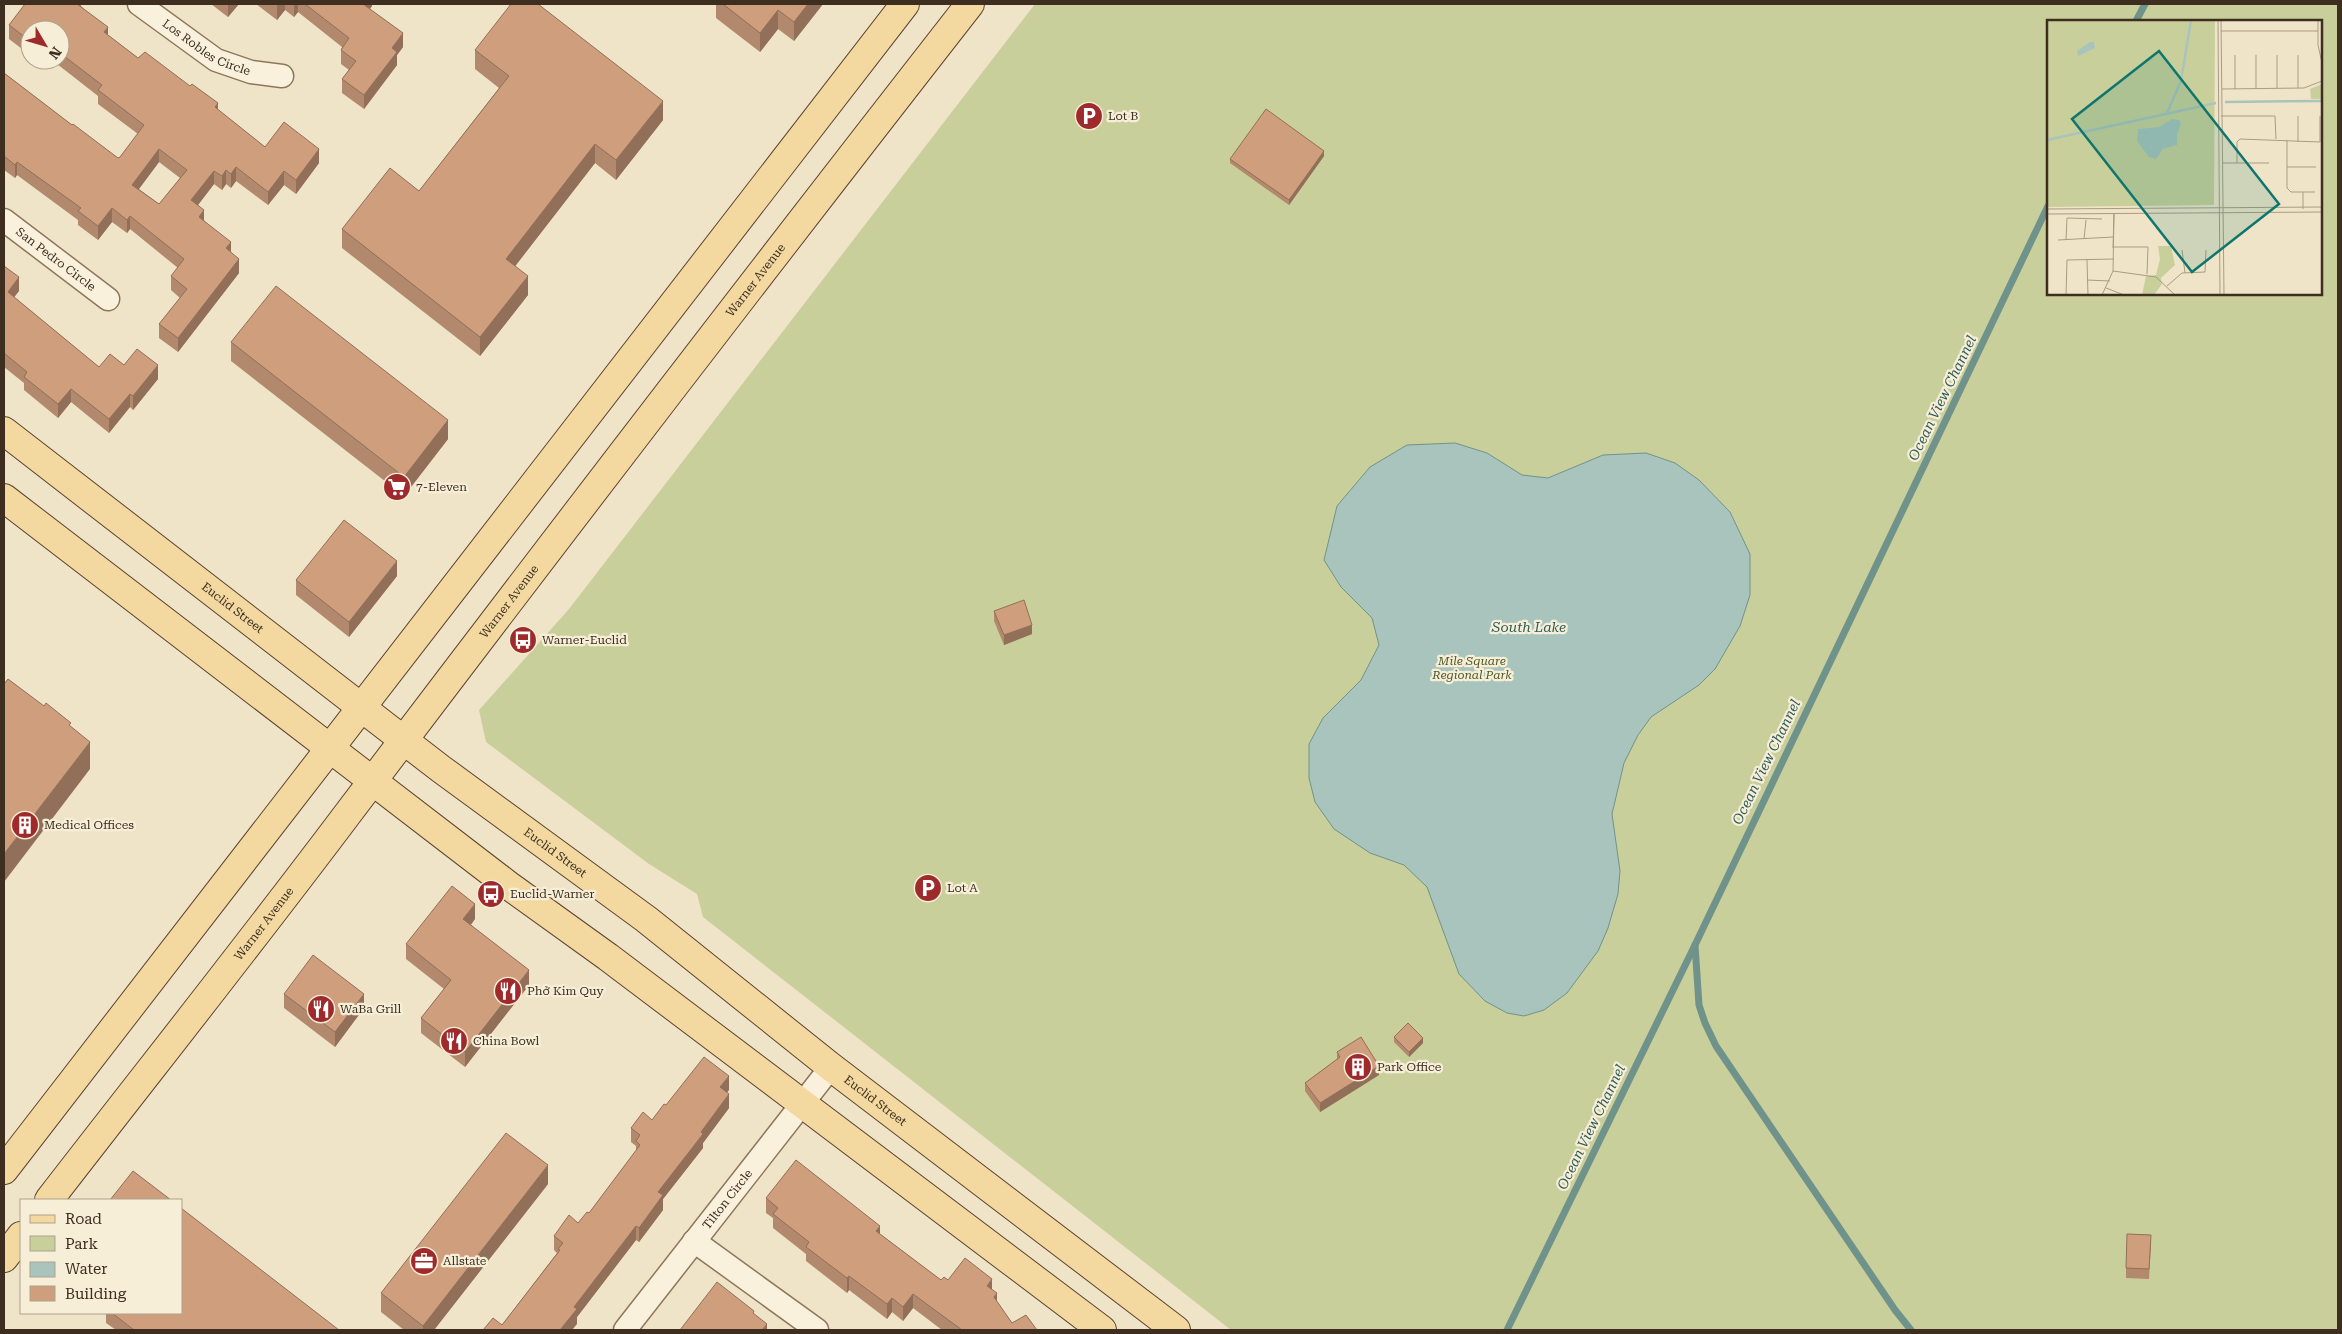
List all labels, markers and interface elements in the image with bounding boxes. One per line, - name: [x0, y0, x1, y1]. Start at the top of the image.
- street label: Los Robles Circle: [160, 16, 253, 78]
- north arrow: [20, 20, 70, 70]
- inset map: [2047, 20, 2322, 295]
- text: N: [45, 44, 65, 62]
- parking icon: Lot B: [1074, 101, 1104, 131]
- place label: Lot B: [1108, 109, 1138, 123]
- street label: San Pedro Circle: [13, 225, 99, 294]
- street label: Warner Avenue: [723, 240, 789, 319]
- water label: Ocean View Channel: [1905, 333, 1979, 463]
- supermarket icon: 7-Eleven: [382, 472, 412, 502]
- place label: 7-Eleven: [416, 480, 467, 494]
- street label: Warner Avenue: [477, 562, 542, 641]
- street label: Euclid Street: [199, 579, 267, 636]
- water label: South Lake: [1491, 619, 1566, 635]
- bus stop icon: Warner-Euclid: [508, 625, 538, 655]
- place label: Warner-Euclid: [542, 633, 627, 647]
- park label: Mile Square Regional Park: [1431, 654, 1512, 682]
- water label: Ocean View Channel: [1729, 697, 1803, 827]
- building icon: Medical Offices: [10, 810, 40, 840]
- place label: Medical Offices: [44, 818, 134, 832]
- street label: Euclid Street: [521, 825, 590, 881]
- parking icon: Lot A: [913, 873, 943, 903]
- bus stop icon: Euclid-Warner: [476, 879, 506, 909]
- place label: Lot A: [947, 881, 978, 895]
- street label: Warner Avenue: [231, 884, 297, 963]
- place label: Euclid-Warner: [510, 887, 594, 901]
- restaurant icon: Phở Kim Quy: [493, 976, 523, 1006]
- place label: Phở Kim Quy: [527, 984, 604, 998]
- restaurant icon: WaBa Grill: [306, 994, 336, 1024]
- place label: WaBa Grill: [340, 1002, 402, 1016]
- restaurant icon: China Bowl: [439, 1026, 469, 1056]
- place label: China Bowl: [473, 1034, 540, 1048]
- building icon: Park Office: [1343, 1052, 1373, 1082]
- place label: Park Office: [1377, 1060, 1442, 1074]
- water label: Ocean View Channel: [1554, 1062, 1628, 1192]
- street label: Euclid Street: [841, 1073, 910, 1129]
- street label: Tilton Circle: [699, 1166, 755, 1232]
- legend: [20, 1199, 182, 1314]
- text: Road: [65, 1210, 102, 1228]
- text: Park: [65, 1235, 99, 1253]
- office icon: Allstate: [409, 1246, 439, 1276]
- place label: Allstate: [443, 1254, 487, 1268]
- text: Water: [65, 1260, 107, 1278]
- text: Building: [65, 1285, 127, 1303]

